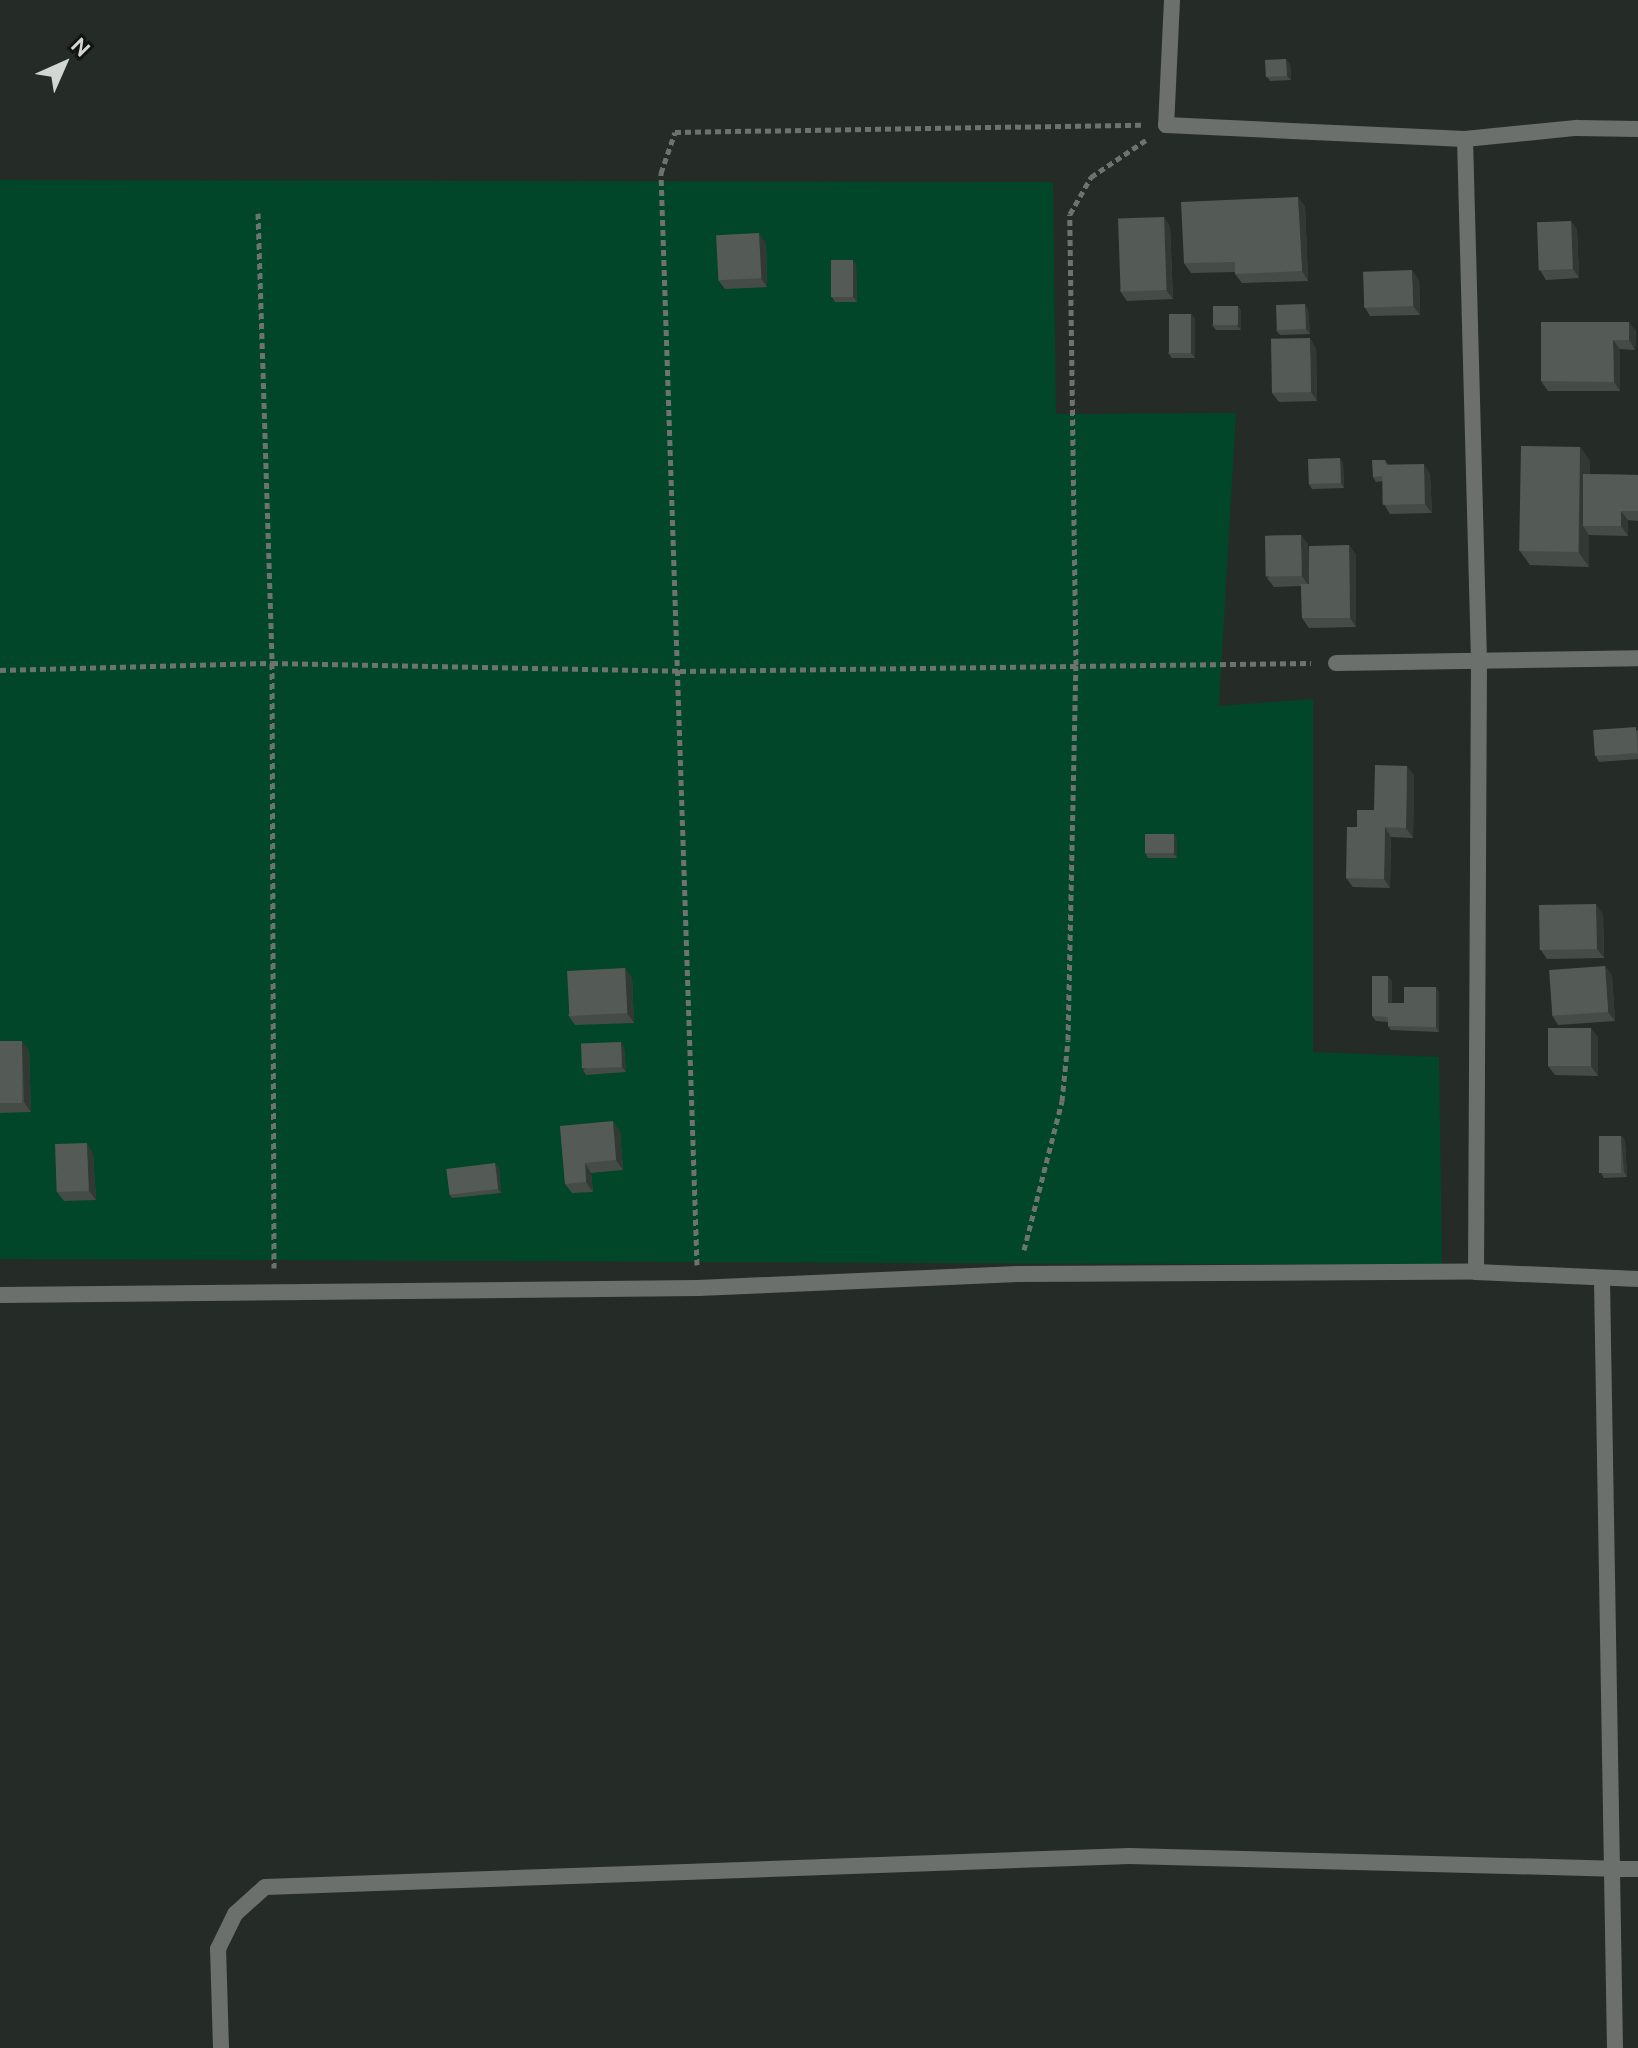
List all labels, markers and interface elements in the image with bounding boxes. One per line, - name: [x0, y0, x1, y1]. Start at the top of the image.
- north arrow: [24, 24, 104, 104]
- text: N: [67, 32, 96, 61]

